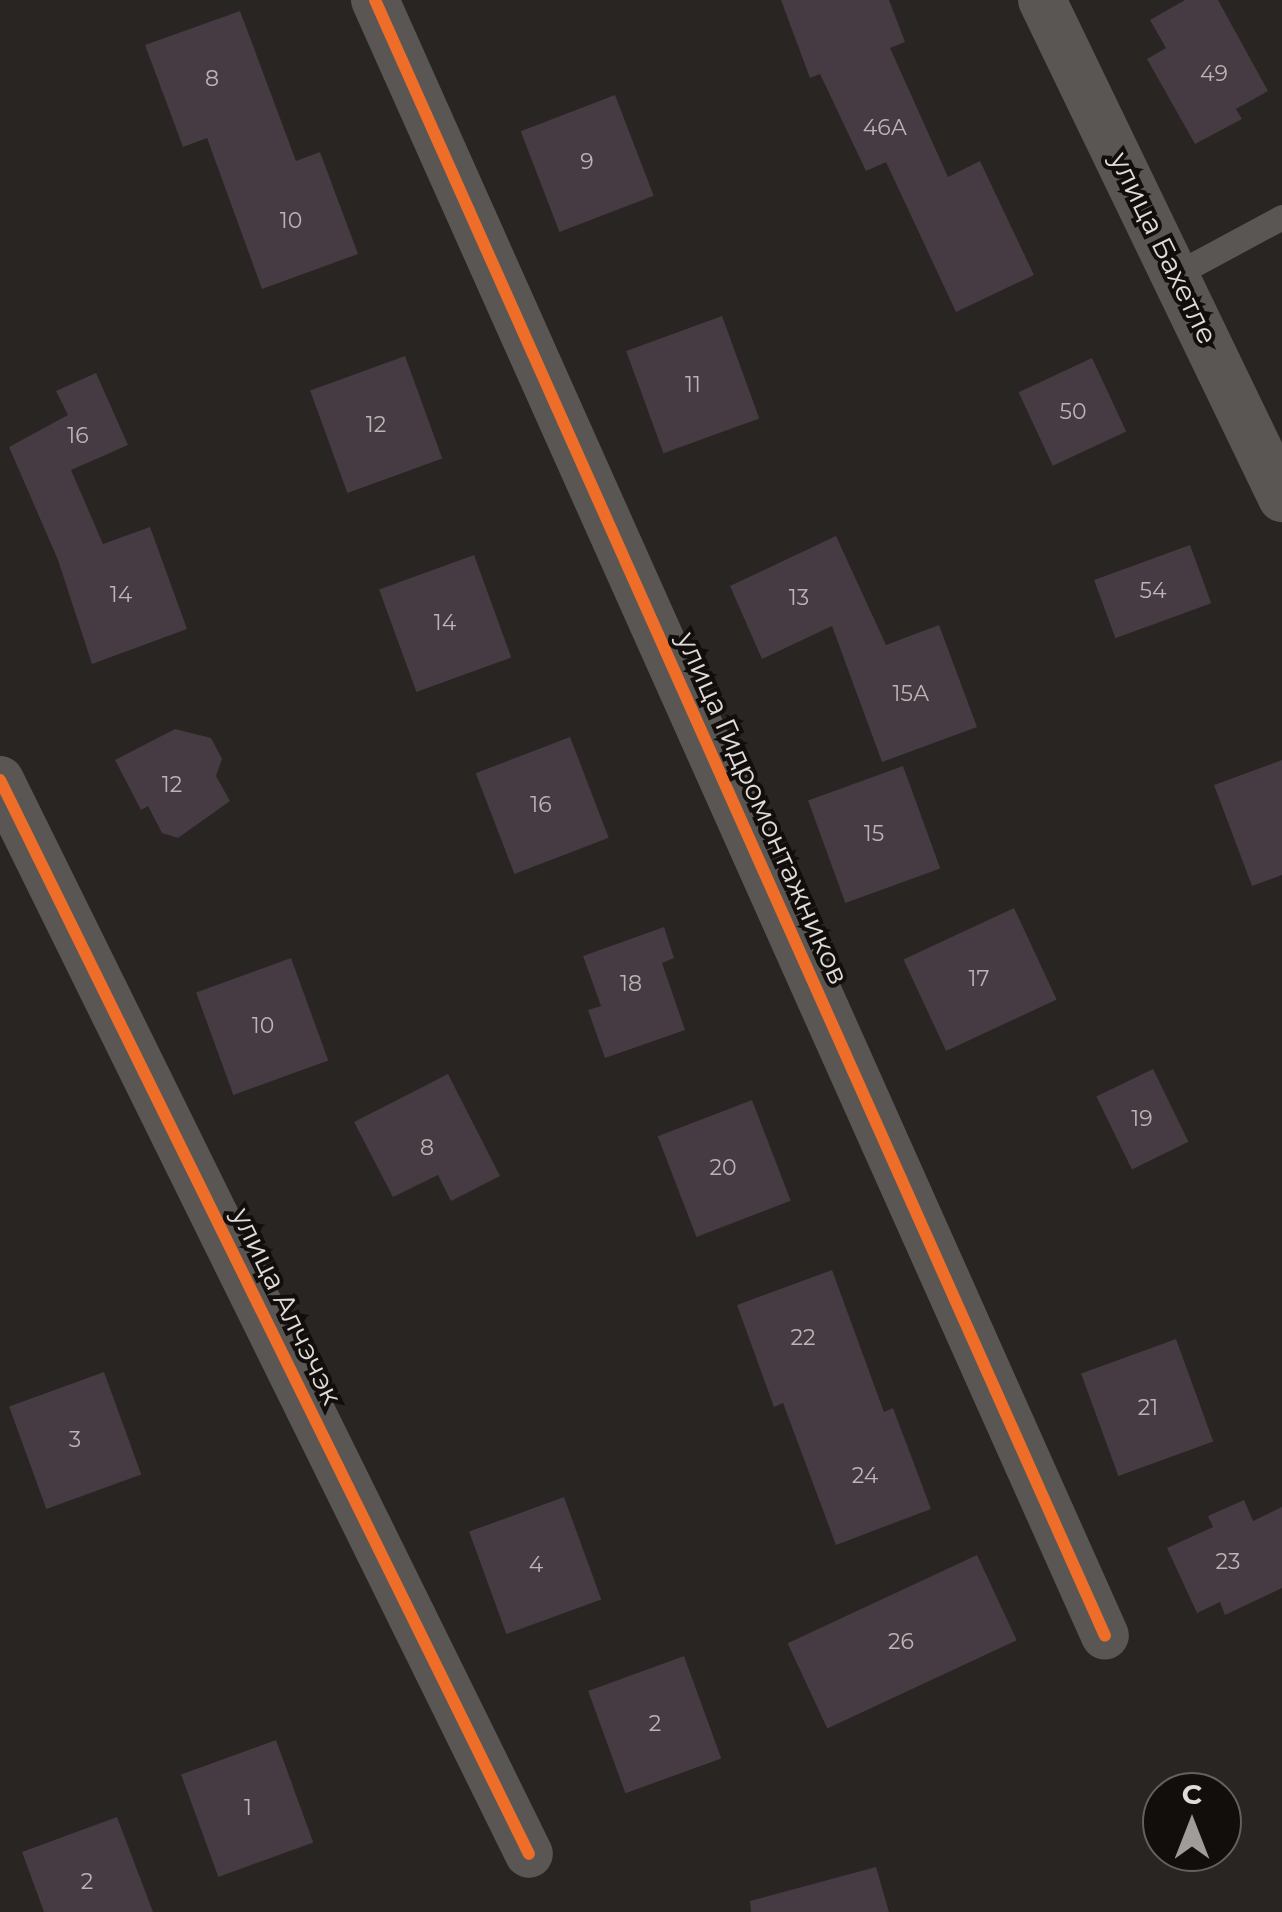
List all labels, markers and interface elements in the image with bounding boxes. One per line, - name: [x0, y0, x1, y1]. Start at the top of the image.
- house number: 49: [1200, 61, 1228, 87]
- house number: 8: [205, 66, 219, 92]
- house number: 46А: [863, 115, 907, 141]
- street label: улица Бахетле: [1103, 146, 1225, 350]
- house number: 9: [580, 149, 594, 175]
- house number: 10: [280, 208, 302, 234]
- house number: 11: [685, 372, 701, 398]
- house number: 50: [1059, 399, 1087, 425]
- house number: 12: [366, 412, 386, 438]
- house number: 16: [67, 423, 89, 449]
- house number: 54: [1140, 578, 1166, 604]
- house number: 14: [110, 582, 132, 608]
- house number: 13: [789, 585, 809, 611]
- house number: 14: [434, 610, 456, 636]
- street label: улица Гидромонтажников: [670, 627, 856, 989]
- house number: 15А: [893, 681, 929, 707]
- house number: 12: [162, 772, 182, 798]
- house number: 16: [530, 792, 552, 818]
- house number: 15: [864, 821, 884, 847]
- house number: 17: [969, 966, 989, 992]
- house number: 18: [620, 971, 642, 997]
- house number: 10: [252, 1013, 274, 1039]
- house number: 19: [1131, 1106, 1153, 1132]
- house number: 8: [420, 1135, 434, 1161]
- house number: 20: [709, 1155, 737, 1181]
- street label: улица Алчэчэк: [225, 1202, 349, 1410]
- house number: 22: [791, 1325, 815, 1351]
- house number: 21: [1138, 1395, 1158, 1421]
- house number: 3: [69, 1427, 81, 1453]
- house number: 24: [852, 1463, 878, 1489]
- house number: 23: [1216, 1549, 1240, 1575]
- house number: 4: [529, 1552, 543, 1578]
- house number: 26: [888, 1629, 914, 1655]
- house number: 2: [649, 1711, 661, 1737]
- north arrow: [1142, 1772, 1242, 1872]
- text: С: [1182, 1777, 1202, 1811]
- house number: 1: [244, 1795, 252, 1821]
- house number: 2: [81, 1869, 93, 1895]

